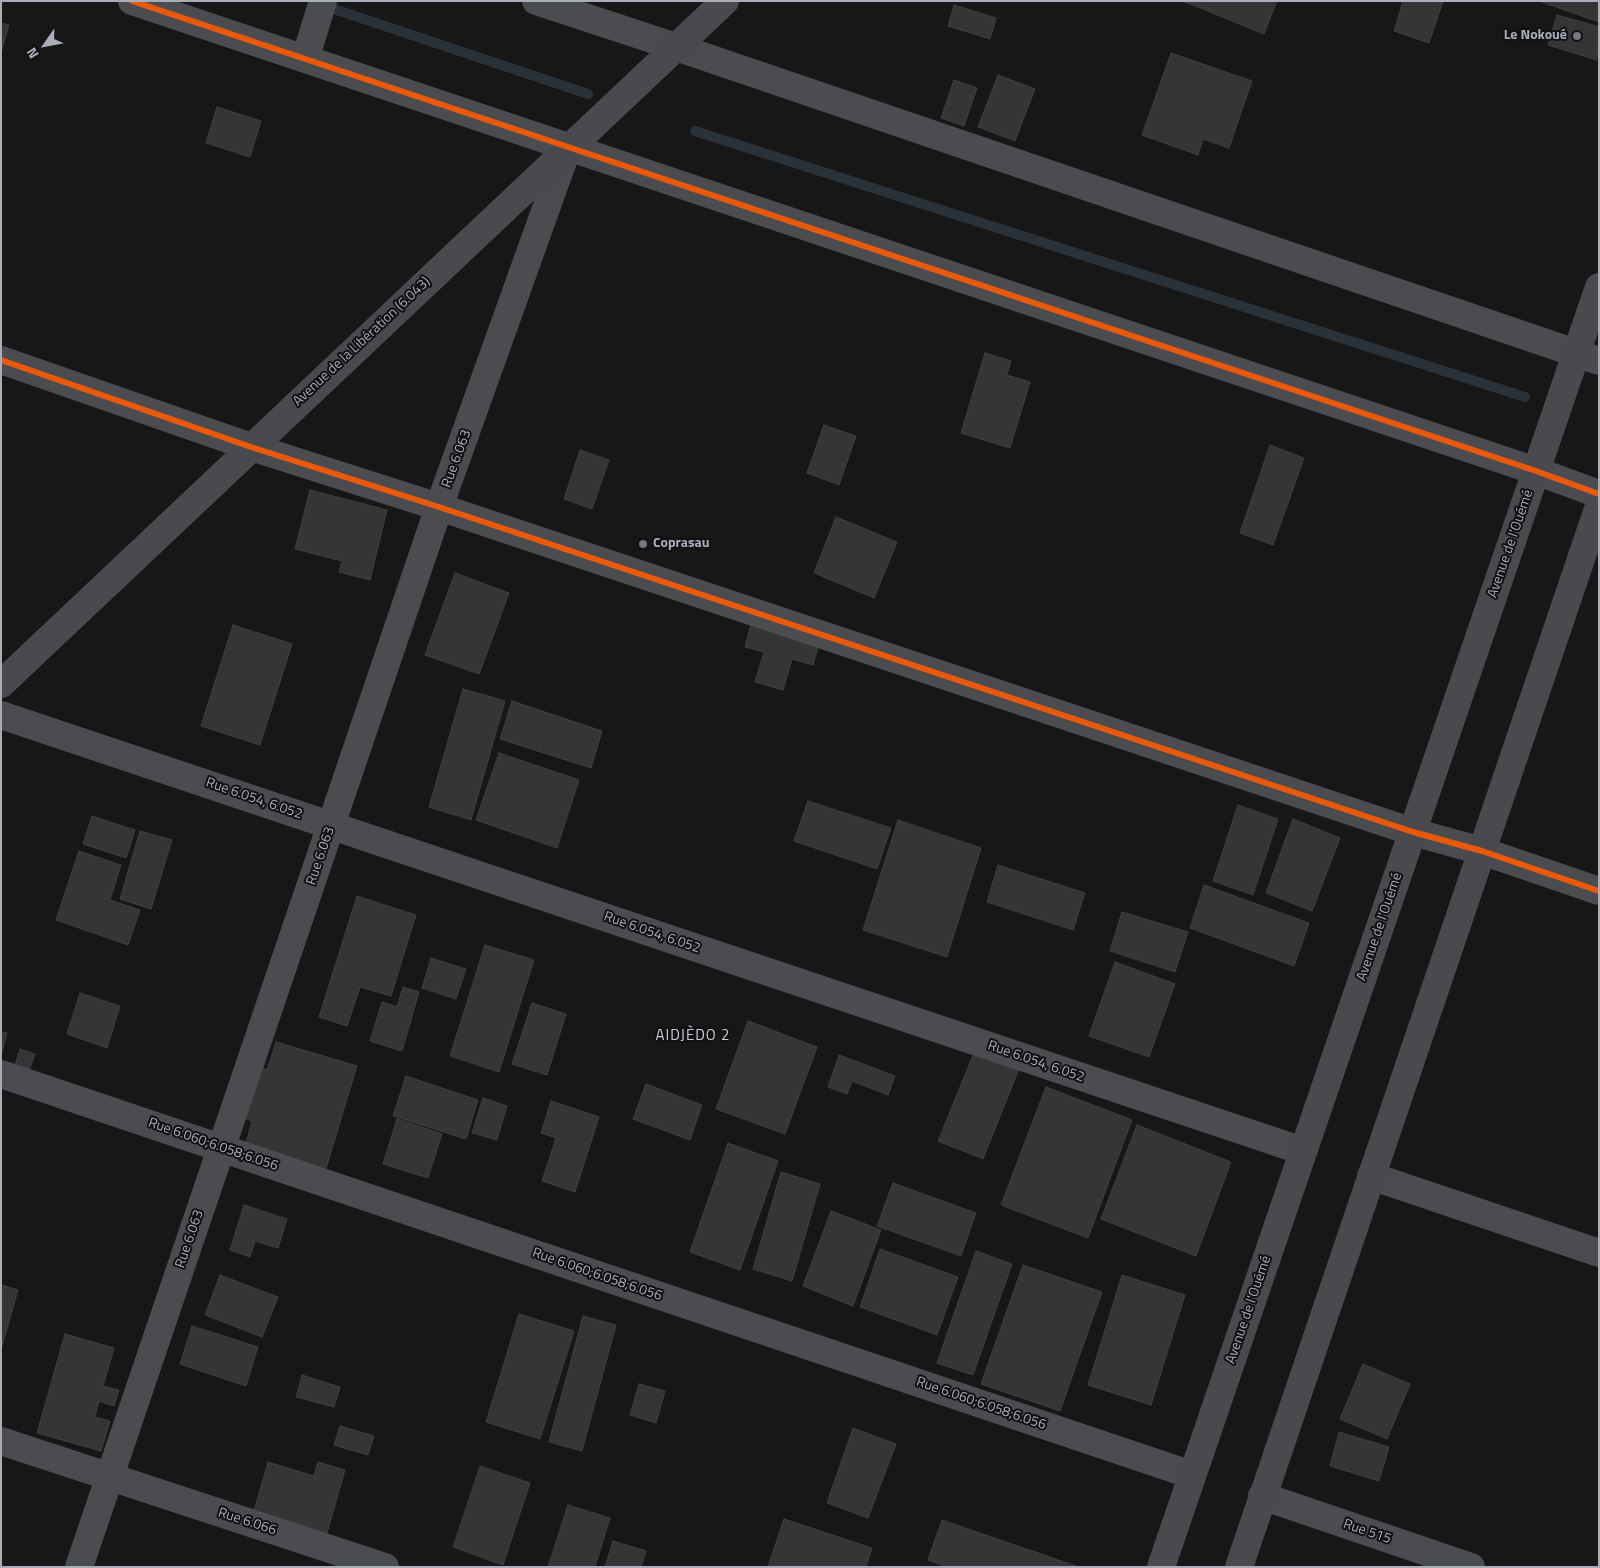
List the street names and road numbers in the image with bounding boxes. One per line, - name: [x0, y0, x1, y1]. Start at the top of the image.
- street label: Avenue de la Libération (6.043): [290, 274, 434, 410]
- street label: Rue 6.063: [439, 428, 475, 490]
- street label: Avenue de l'Ouémé: [1485, 488, 1537, 600]
- street label: Rue 6.054, 6.052: [203, 775, 305, 823]
- street label: Rue 6.063: [303, 825, 339, 887]
- street label: Avenue de l'Ouémé: [1354, 871, 1406, 983]
- street label: Rue 6.054, 6.052: [601, 909, 703, 957]
- street label: Rue 6.054, 6.052: [985, 1038, 1087, 1086]
- street label: Rue 6.060;6.058;6.056: [146, 1115, 280, 1175]
- street label: Rue 6.063: [172, 1208, 208, 1270]
- street label: Rue 6.060;6.058;6.056: [530, 1245, 664, 1305]
- street label: Avenue de l'Ouémé: [1223, 1254, 1275, 1366]
- street label: Rue 6.060;6.058;6.056: [914, 1374, 1048, 1434]
- street label: Rue 6.066: [216, 1505, 278, 1539]
- street label: Rue 515: [1341, 1516, 1393, 1548]

